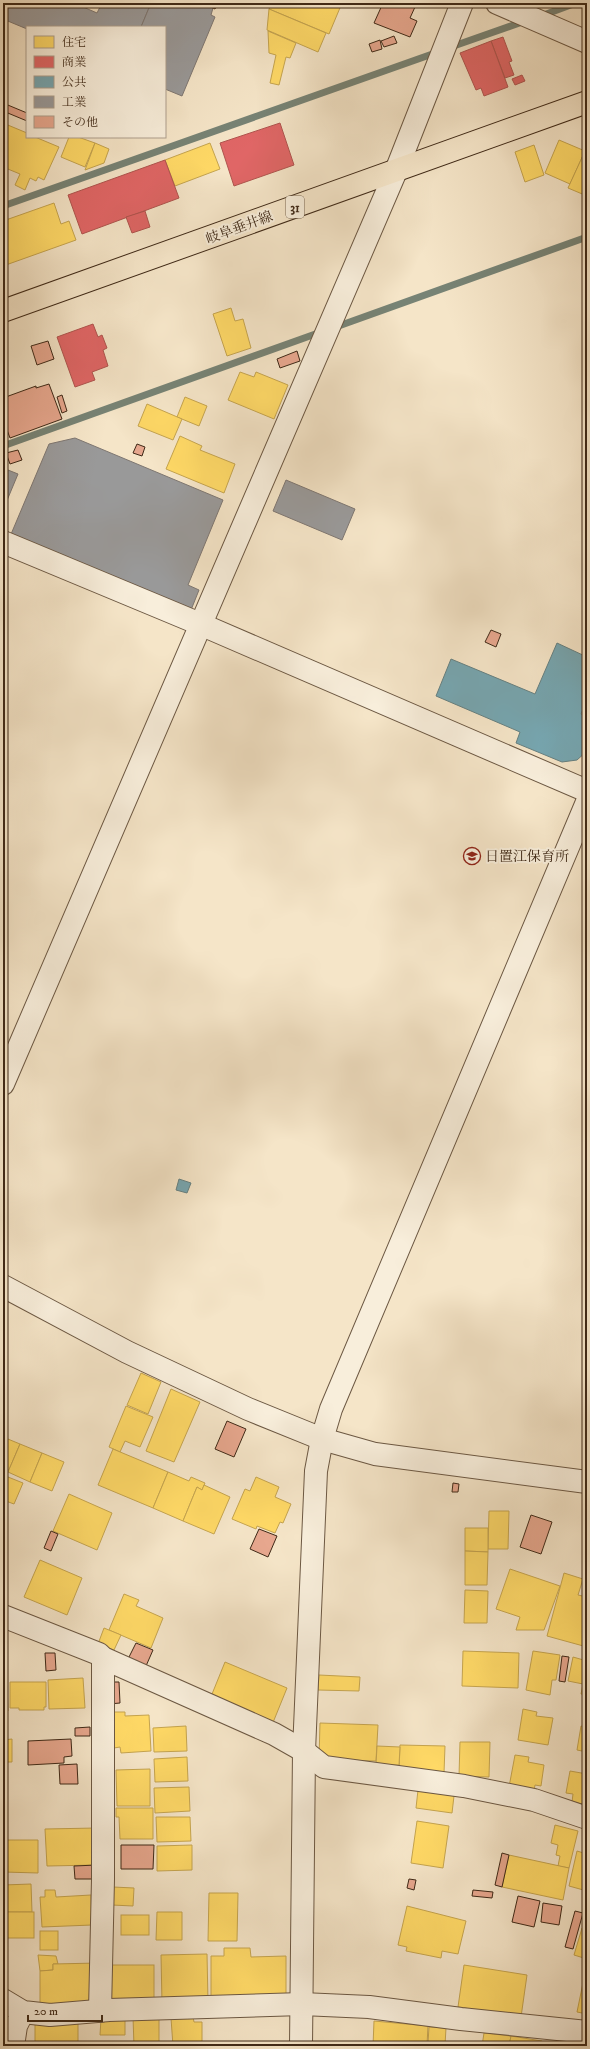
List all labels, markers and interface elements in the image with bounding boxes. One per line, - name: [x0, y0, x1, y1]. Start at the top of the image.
- legend: [26, 26, 166, 138]
- text: 住宅: [62, 35, 86, 50]
- text: 商業: [62, 55, 86, 70]
- text: 公共: [62, 75, 86, 90]
- text: 工業: [62, 95, 86, 110]
- text: その他: [62, 115, 98, 130]
- road number: 31: [286, 196, 304, 218]
- street label: 岐阜垂井線: [203, 208, 275, 248]
- school or university icon: 日置江保育所: [462, 846, 482, 866]
- place label: 日置江保育所: [485, 848, 569, 866]
- scale bar: [28, 1997, 102, 2023]
- text: 20 m: [34, 2004, 58, 2019]

